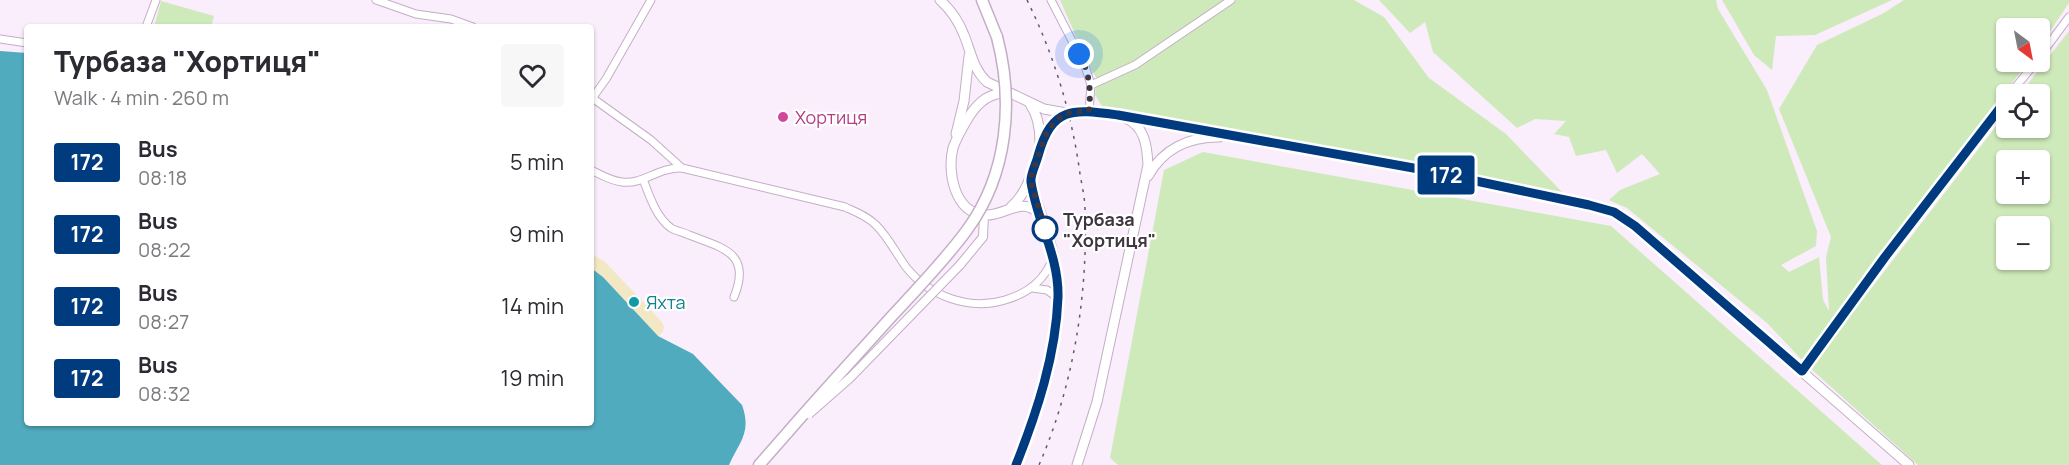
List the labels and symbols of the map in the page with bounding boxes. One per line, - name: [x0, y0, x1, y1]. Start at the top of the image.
- north arrow: [1996, 18, 2050, 72]
- your location: [1064, 39, 1094, 69]
- place label: Хортиця: [795, 105, 867, 129]
- marker: Хортиця: [776, 110, 790, 124]
- line badge: 172: [1412, 156, 1480, 195]
- place label: Турбаза "Хортиця": [1063, 207, 1156, 252]
- marker: Турбаза "Хортиця": [1032, 216, 1058, 242]
- place label: Яхта: [646, 290, 686, 314]
- marker: Яхта: [627, 295, 641, 309]

